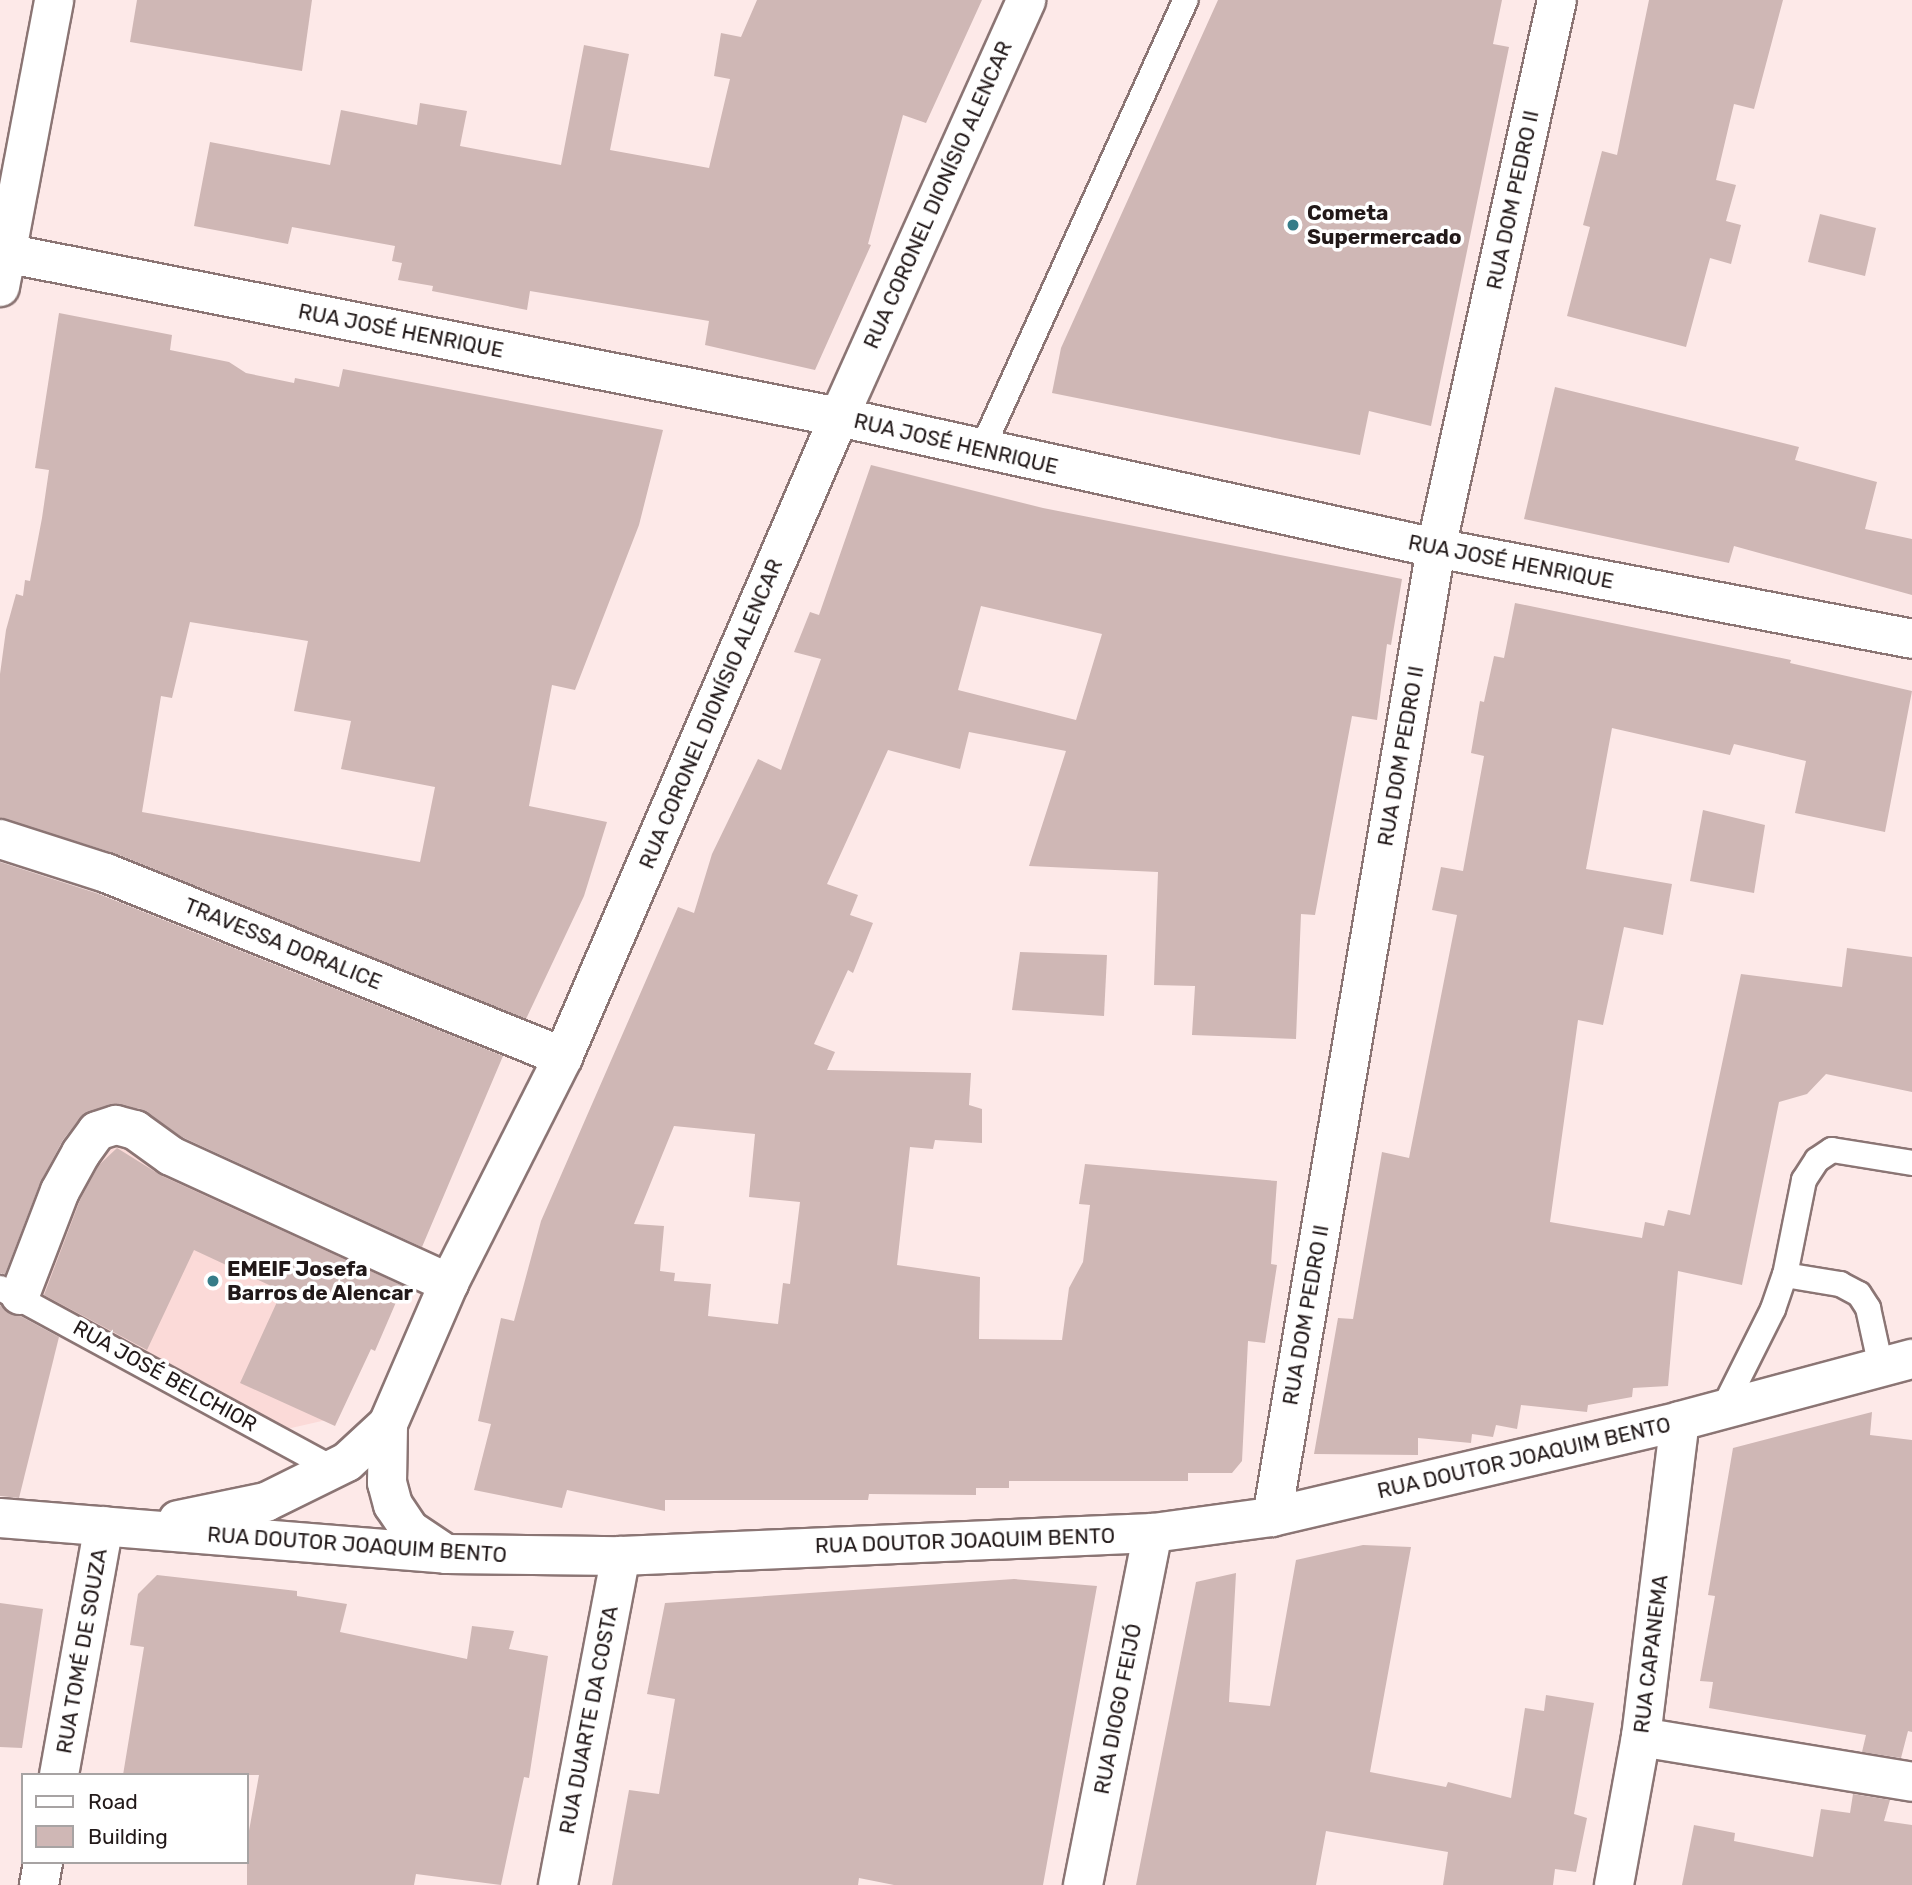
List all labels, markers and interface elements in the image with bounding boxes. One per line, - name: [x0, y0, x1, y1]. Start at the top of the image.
- street label: RUA CORONEL DIONÍSIO ALENCAR: [858, 37, 1018, 353]
- street label: RUA DOM PEDRO II: [1482, 108, 1544, 292]
- place label: Cometa Supermercado: [1307, 200, 1462, 250]
- marker: Cometa Supermercado: [1285, 217, 1301, 233]
- street label: RUA JOSÉ HENRIQUE: [296, 299, 506, 363]
- street label: RUA JOSÉ HENRIQUE: [851, 408, 1061, 480]
- street label: RUA JOSÉ HENRIQUE: [1406, 530, 1616, 594]
- street label: RUA CORONEL DIONÍSIO ALENCAR: [634, 555, 788, 873]
- street label: RUA DOM PEDRO II: [1373, 664, 1429, 848]
- street label: TRAVESSA DORALICE: [180, 893, 386, 995]
- street label: RUA DOM PEDRO II: [1278, 1223, 1334, 1407]
- place label: EMEIF Josefa Barros de Alencar: [227, 1256, 414, 1306]
- marker: EMEIF Josefa Barros de Alencar: [205, 1273, 221, 1289]
- street label: RUA JOSÉ BELCHIOR: [68, 1315, 262, 1437]
- street label: RUA DOUTOR JOAQUIM BENTO: [1375, 1412, 1673, 1504]
- street label: RUA DOUTOR JOAQUIM BENTO: [206, 1522, 508, 1568]
- street label: RUA DOUTOR JOAQUIM BENTO: [814, 1523, 1116, 1559]
- street label: RUA TOMÉ DE SOUZA: [51, 1546, 113, 1756]
- street label: RUA CAPANEMA: [1629, 1573, 1673, 1735]
- street label: RUA DUARTE DA COSTA: [554, 1603, 624, 1837]
- street label: RUA DIOGO FEIJÓ: [1089, 1621, 1147, 1797]
- legend: [21, 1773, 248, 1864]
- text: Road: [88, 1789, 138, 1814]
- text: Building: [88, 1824, 168, 1849]

